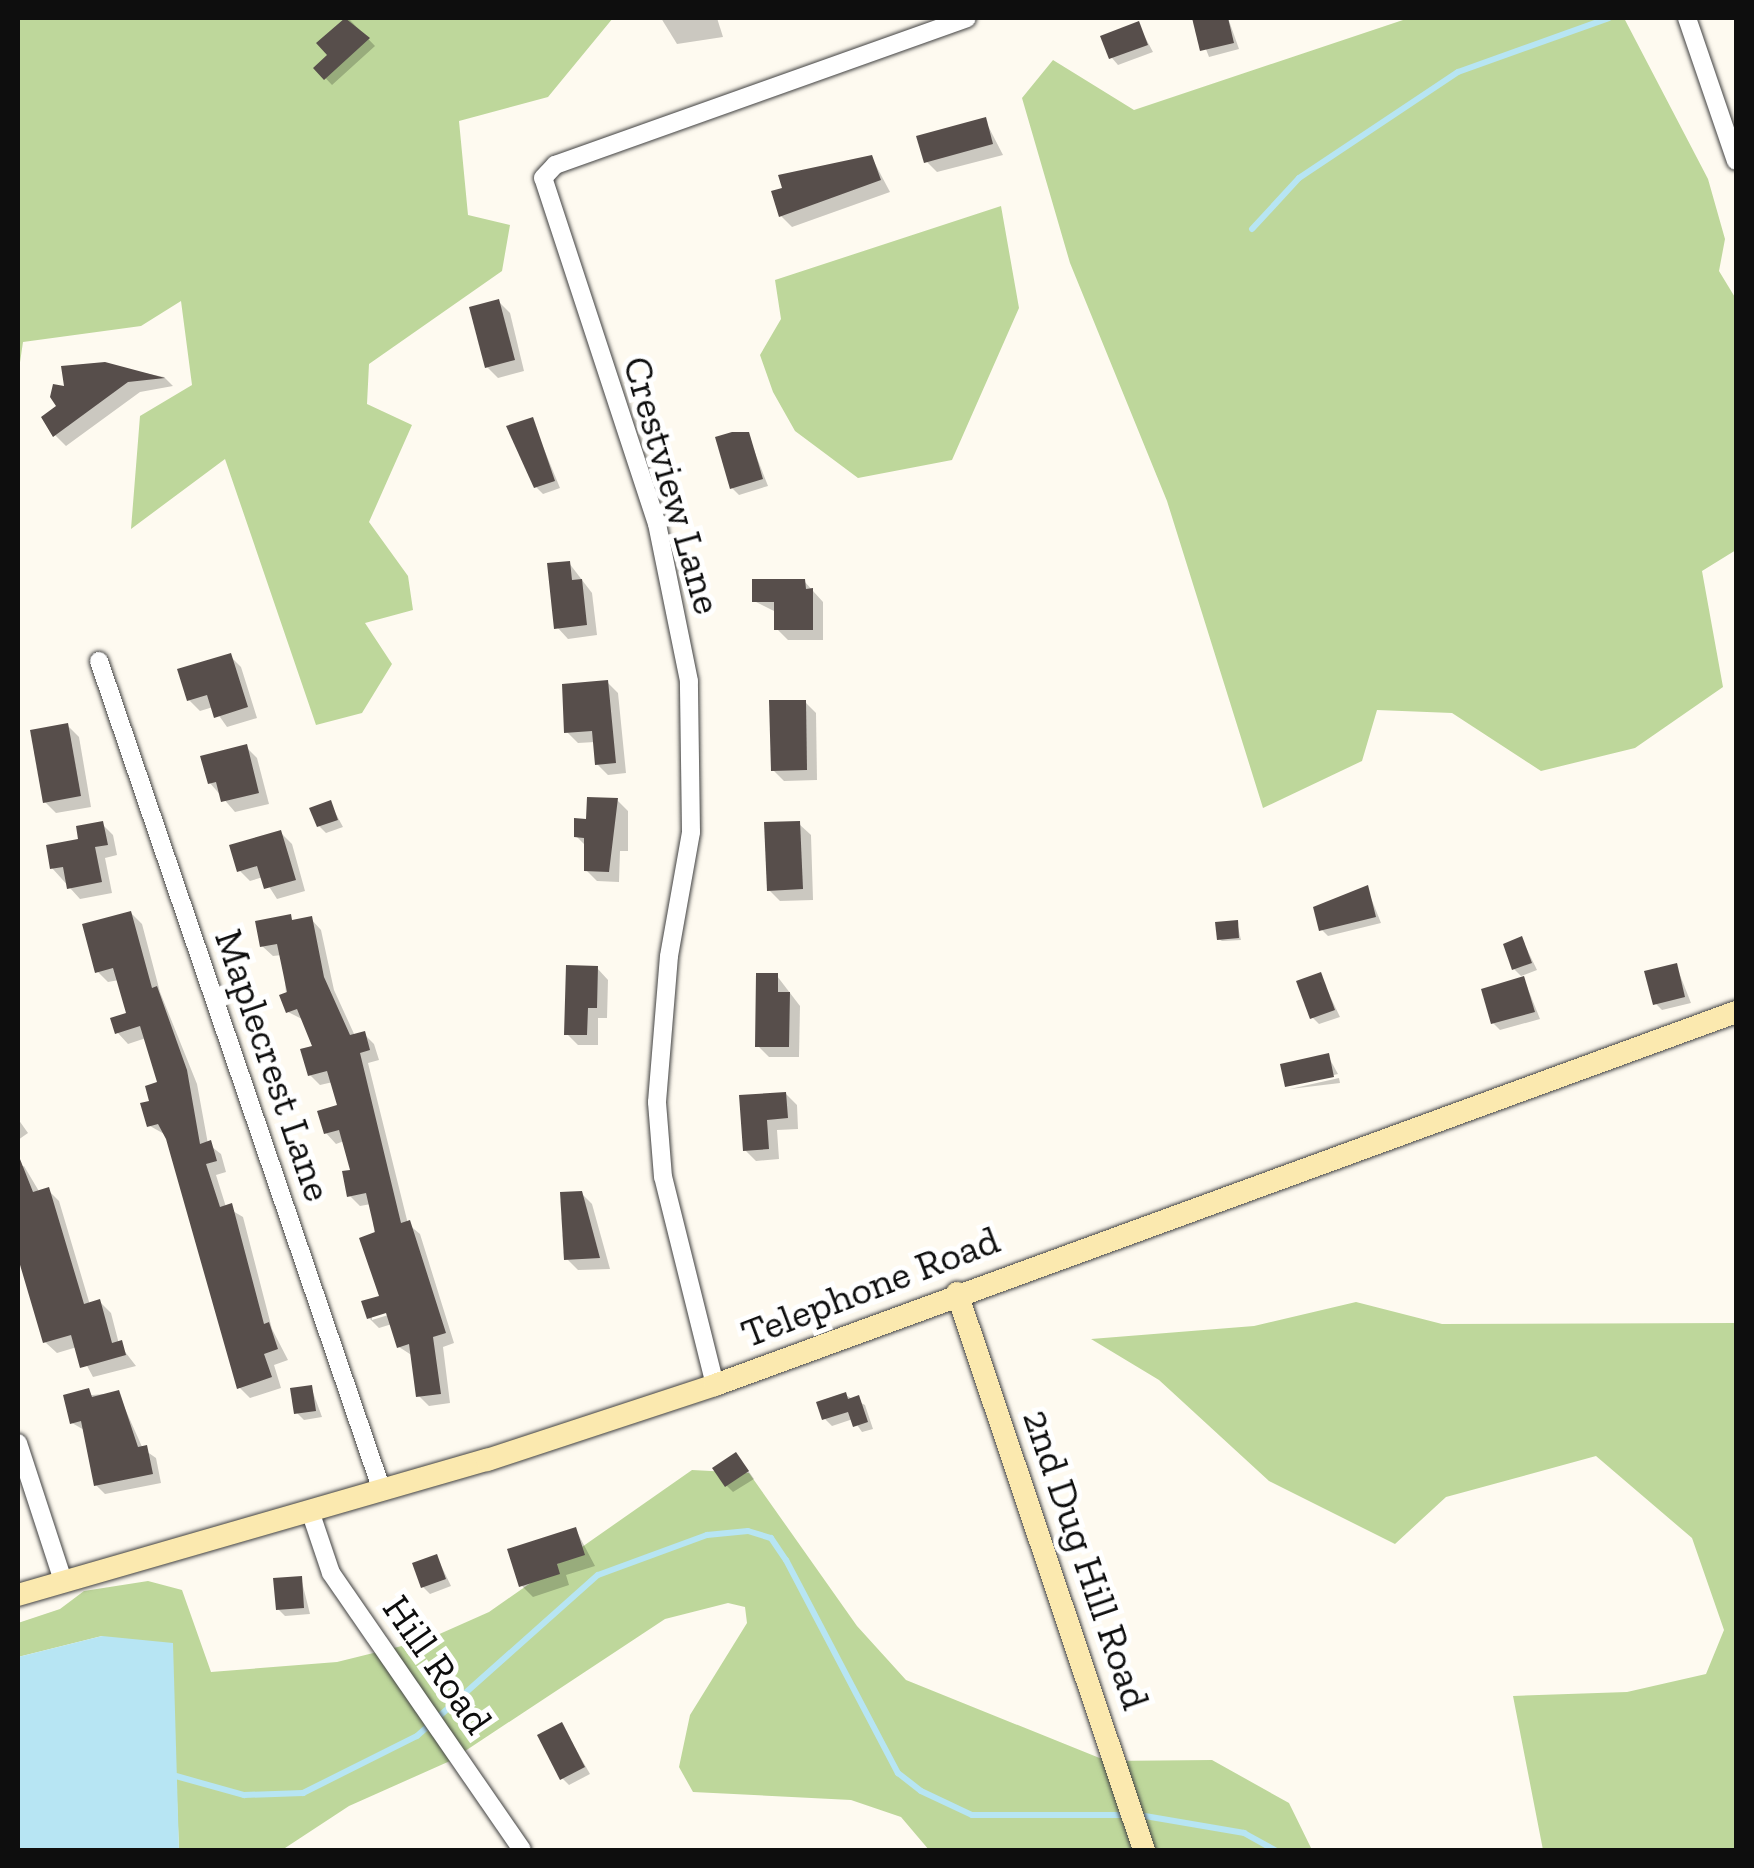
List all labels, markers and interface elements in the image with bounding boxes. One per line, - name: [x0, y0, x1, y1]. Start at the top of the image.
- street label: Crestview Lane: [613, 350, 733, 620]
- street label: Maplecrest Lane: [205, 923, 343, 1207]
- street label: Telephone Road: [734, 1215, 1006, 1357]
- street label: 2nd Dug Hill Road: [1013, 1403, 1161, 1715]
- street label: Hill Road: [373, 1586, 503, 1742]

